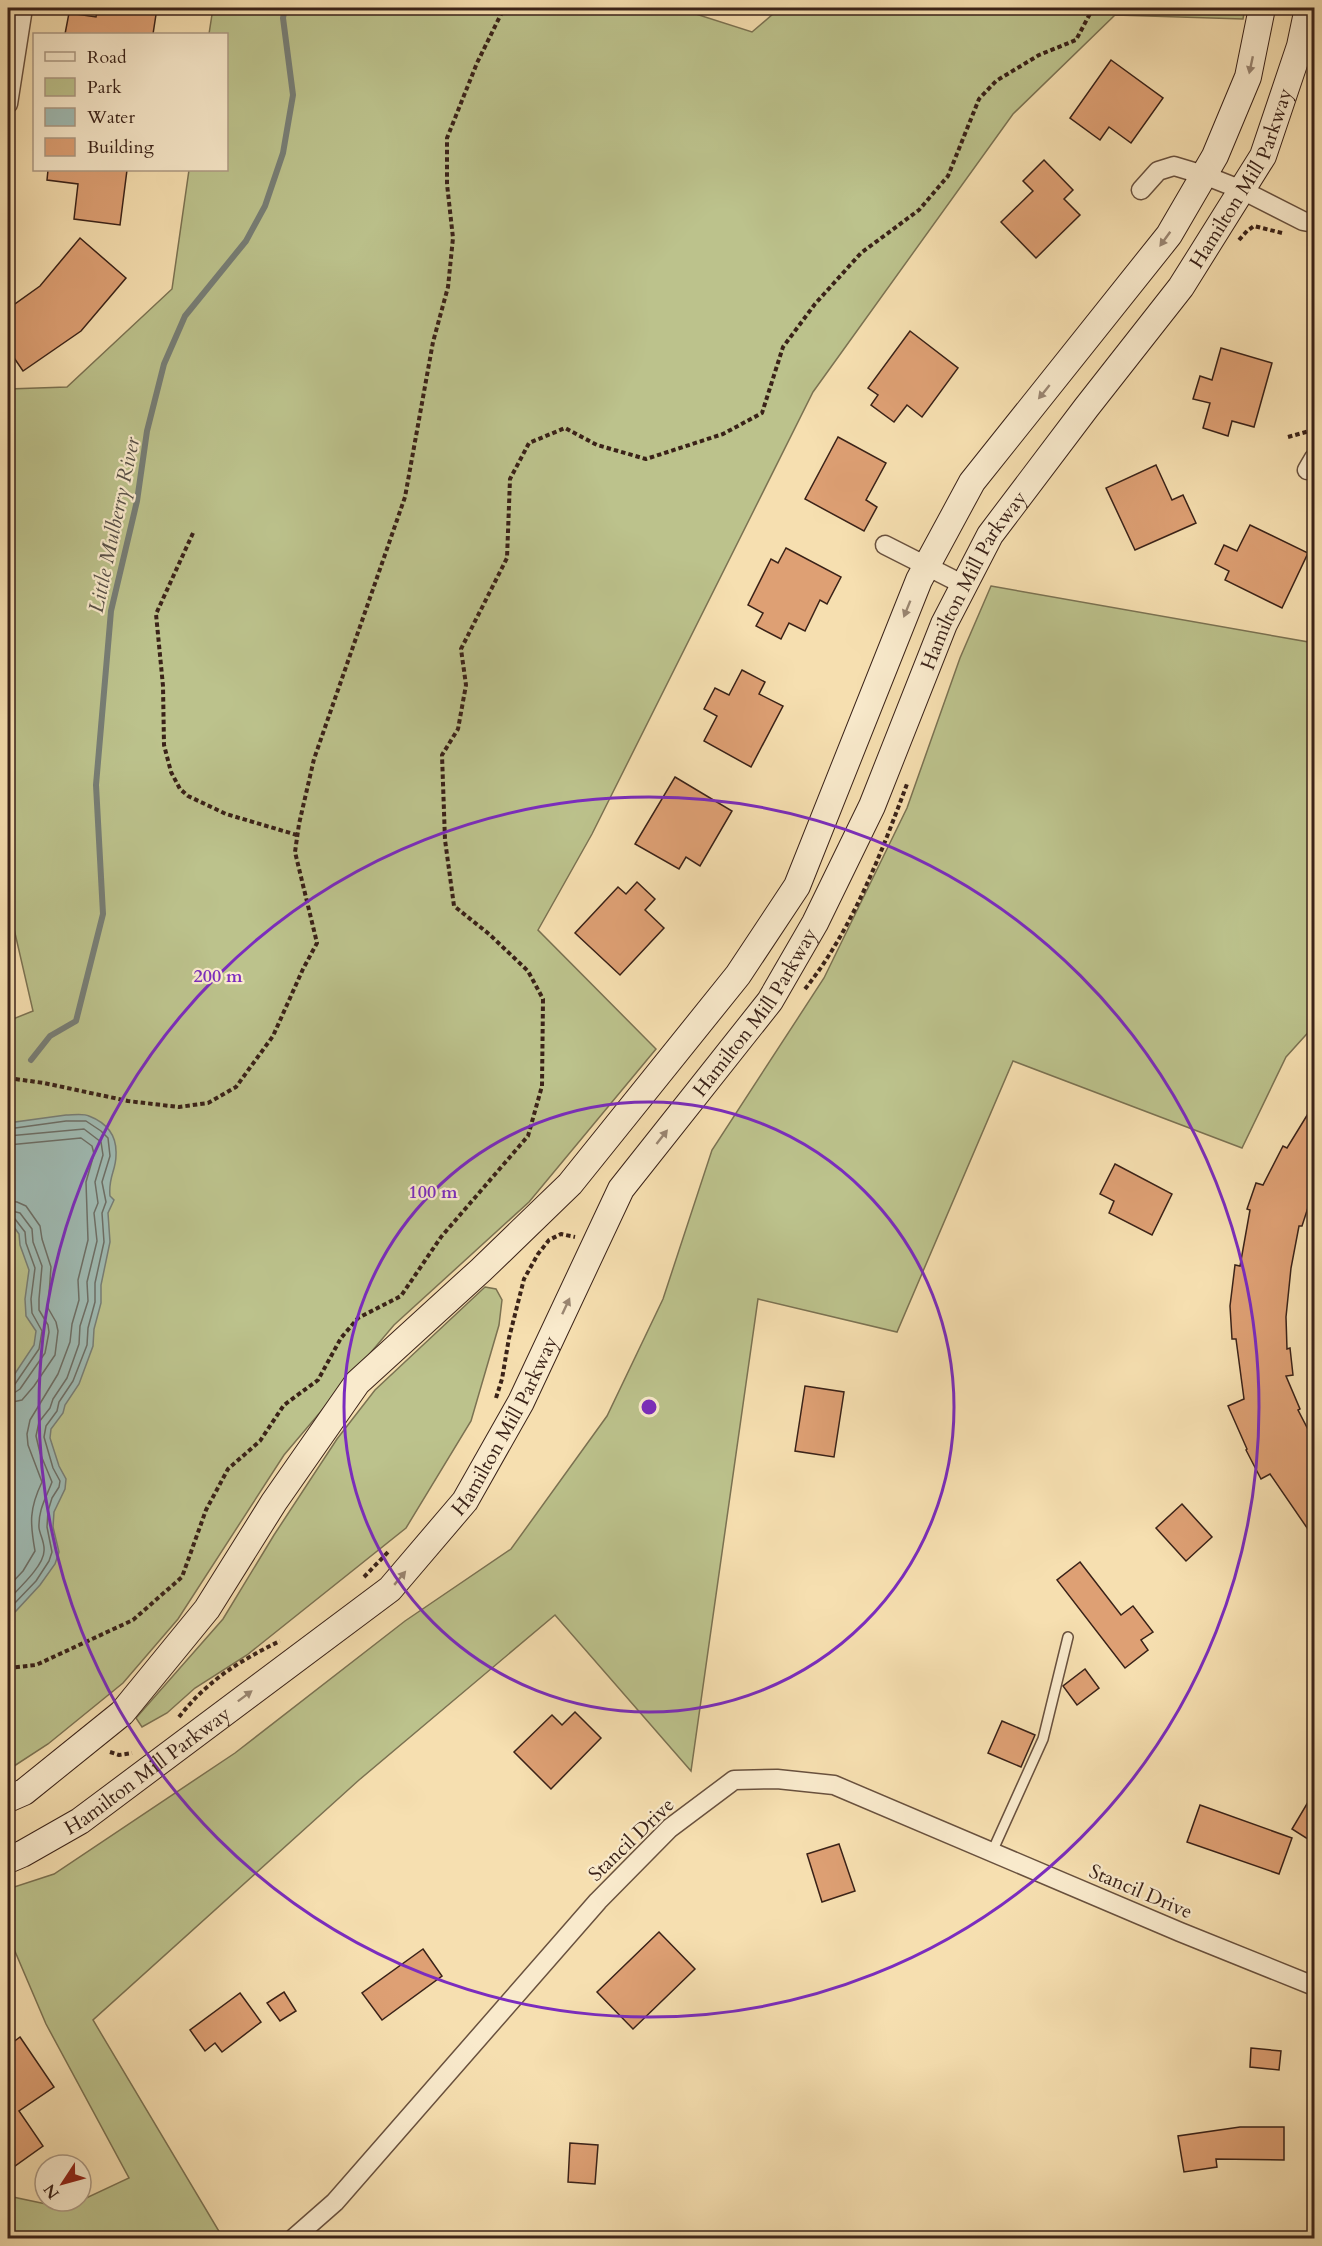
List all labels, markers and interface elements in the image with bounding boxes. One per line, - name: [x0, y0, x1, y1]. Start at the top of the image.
- legend: [33, 33, 228, 171]
- text: Road: [87, 45, 127, 70]
- one-way arrow: [1246, 56, 1255, 75]
- text: Park: [87, 75, 122, 100]
- street label: Hamilton Mill Parkway: [1183, 84, 1299, 273]
- text: Water: [86, 105, 136, 130]
- text: Building: [87, 135, 155, 160]
- one-way arrow: [1159, 230, 1171, 246]
- one-way arrow: [1038, 384, 1051, 400]
- water label: Little Mulberry River: [82, 434, 147, 616]
- street label: Hamilton Mill Parkway: [914, 485, 1033, 674]
- one-way arrow: [902, 600, 912, 618]
- street label: Hamilton Mill Parkway: [686, 923, 824, 1102]
- text: 200 m: [193, 964, 243, 989]
- one-way arrow: [656, 1129, 669, 1145]
- text: 100 m: [408, 1180, 458, 1205]
- one-way arrow: [562, 1297, 571, 1314]
- street label: Hamilton Mill Parkway: [445, 1331, 564, 1522]
- centre of rings: [639, 1397, 659, 1417]
- one-way arrow: [393, 1571, 406, 1586]
- one-way arrow: [238, 1691, 253, 1703]
- street label: Hamilton Mill Parkway: [59, 1700, 236, 1841]
- street label: Stancil Drive: [582, 1791, 680, 1887]
- street label: Stancil Drive: [1085, 1858, 1197, 1925]
- north arrow: [33, 2153, 93, 2213]
- text: N: [39, 2179, 65, 2203]

